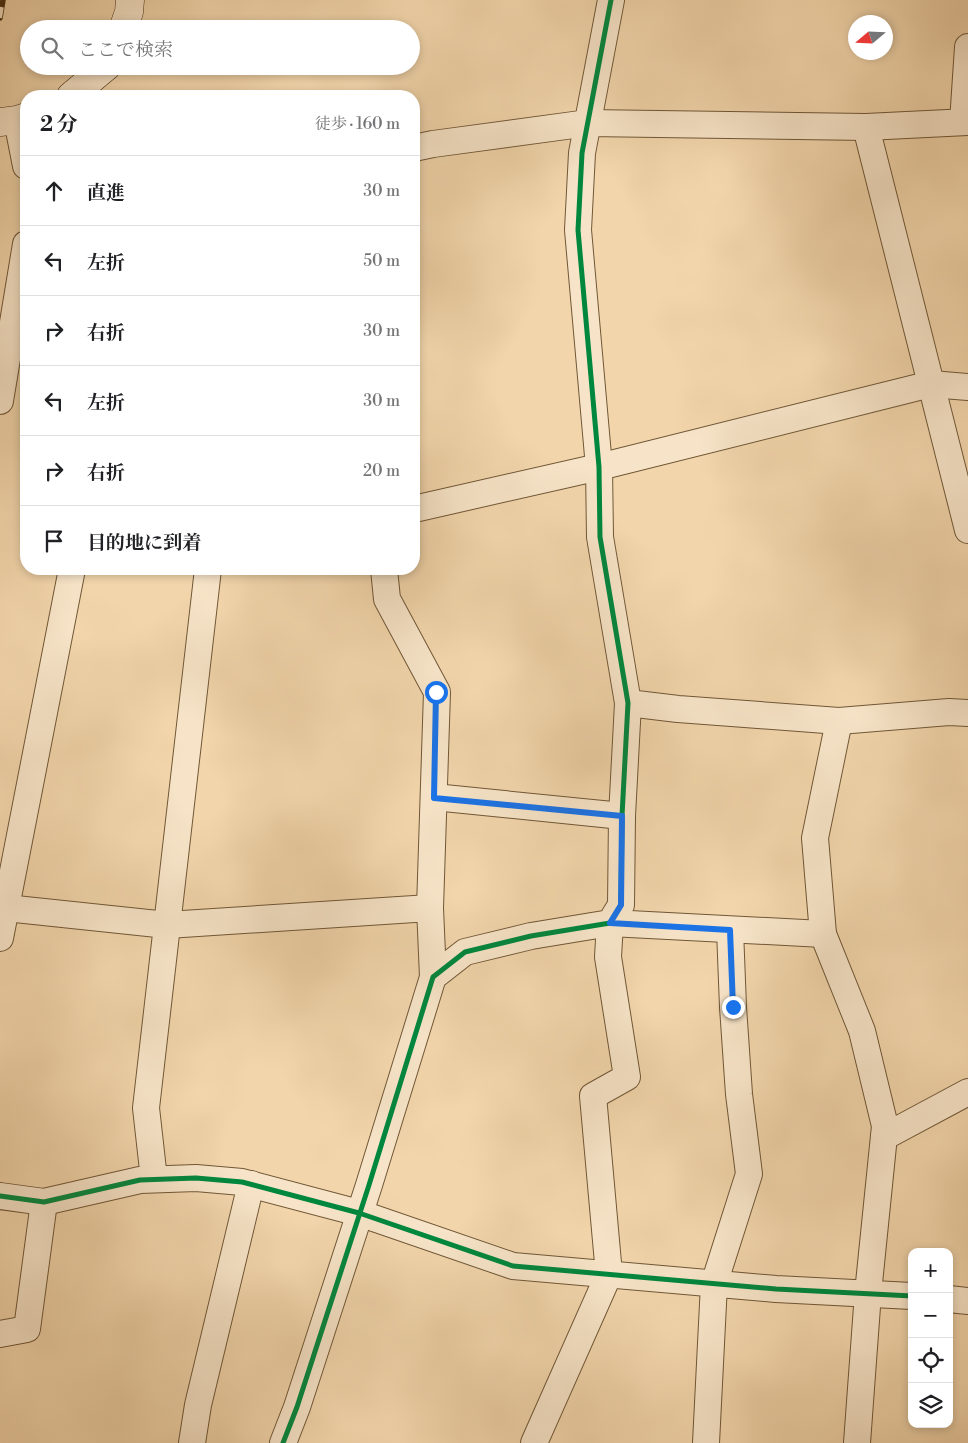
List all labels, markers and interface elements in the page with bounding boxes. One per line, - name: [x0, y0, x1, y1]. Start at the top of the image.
- north arrow: [848, 15, 893, 60]
- search box: [20, 20, 420, 75]
- icon: search: [38, 34, 66, 62]
- text: ここで検索: [78, 38, 173, 62]
- text: 2 分: [40, 112, 78, 138]
- text: 徒歩 · 160 m: [315, 114, 400, 134]
- icon: ahead: [40, 177, 68, 205]
- text: 直進: [87, 181, 125, 205]
- text: 30 m: [363, 181, 400, 201]
- icon: left: [40, 247, 68, 275]
- text: 左折: [87, 251, 125, 275]
- text: 50 m: [363, 251, 400, 271]
- icon: right: [40, 317, 68, 345]
- text: 右折: [87, 321, 125, 345]
- text: 30 m: [363, 321, 400, 341]
- icon: left: [40, 387, 68, 415]
- text: 左折: [87, 391, 125, 415]
- text: 30 m: [363, 391, 400, 411]
- icon: right: [40, 457, 68, 485]
- text: 右折: [87, 461, 125, 485]
- text: 20 m: [363, 461, 400, 481]
- icon: arrive: [40, 527, 68, 555]
- text: 目的地に到着: [87, 531, 201, 555]
- route start: [425, 681, 448, 704]
- route end: [722, 996, 745, 1019]
- map controls: [908, 1248, 953, 1428]
- button: +: [908, 1248, 953, 1293]
- button: −: [908, 1293, 953, 1338]
- button: locate: [908, 1338, 953, 1383]
- button: layers: [908, 1383, 953, 1428]

